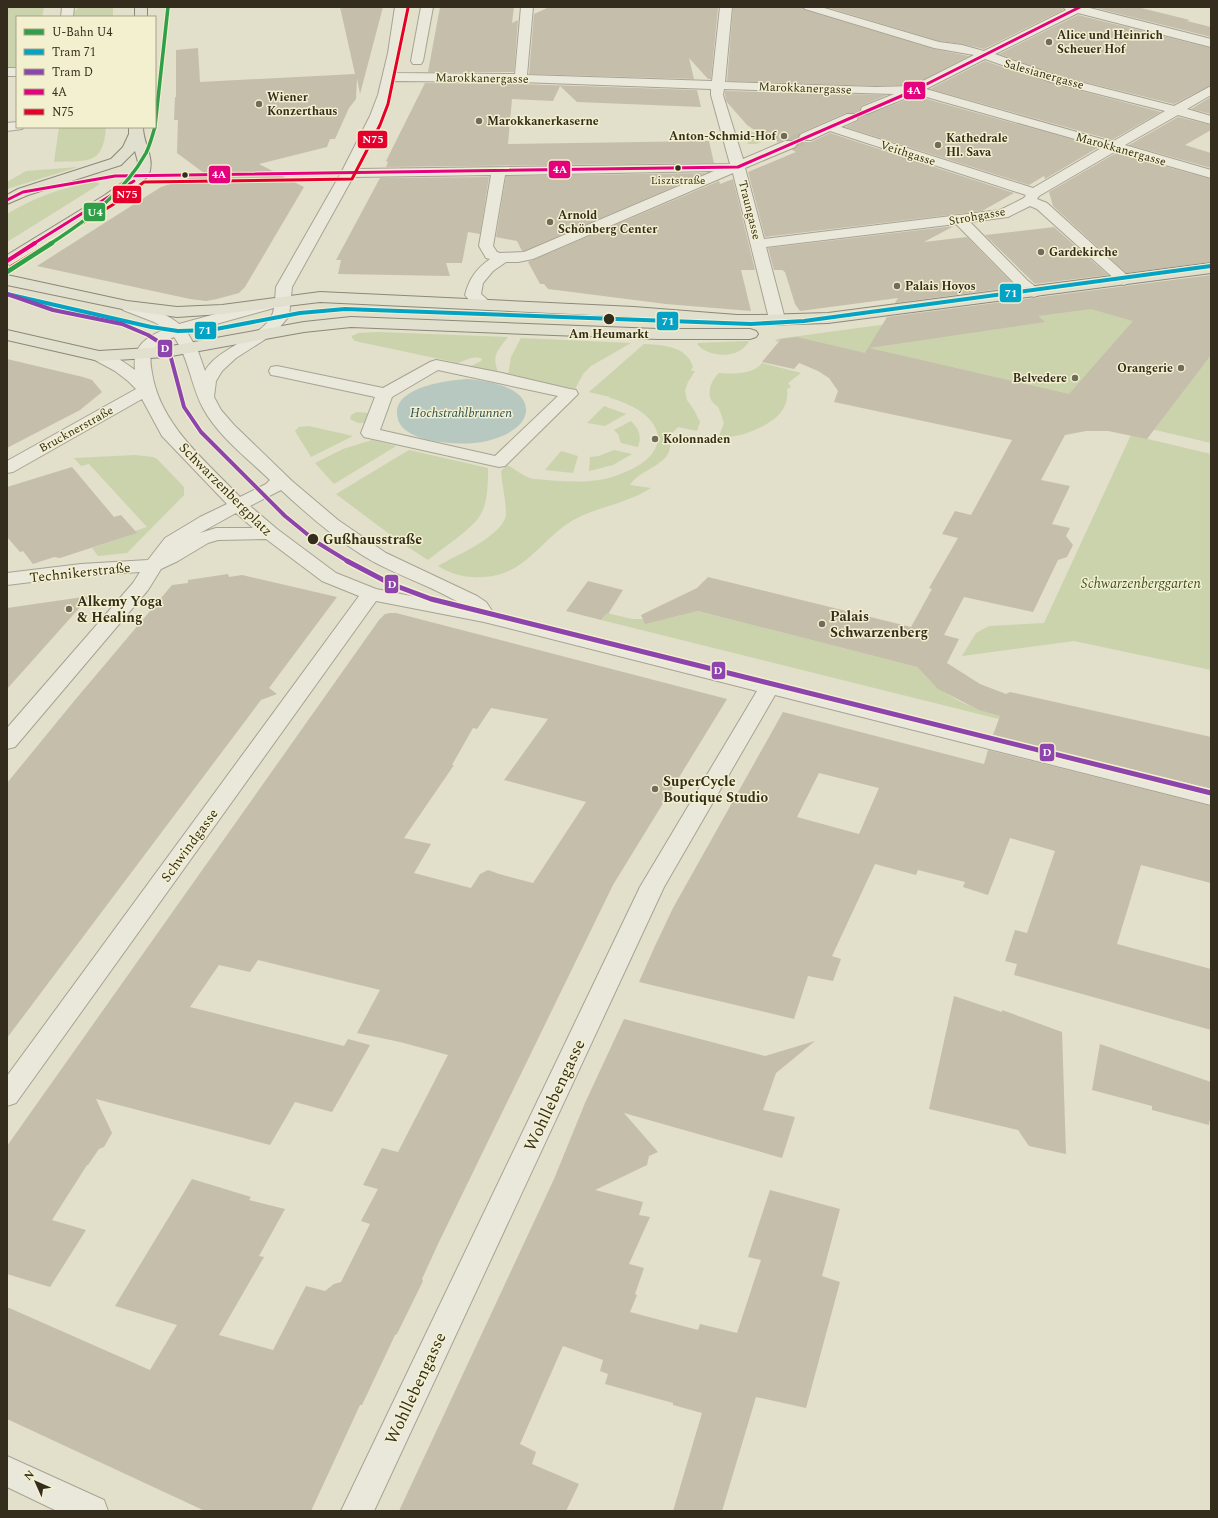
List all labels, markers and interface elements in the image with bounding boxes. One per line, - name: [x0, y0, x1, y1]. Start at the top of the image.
- legend: [16, 16, 156, 128]
- text: U-Bahn U4: [52, 23, 112, 42]
- place label: Alice und Heinrich Scheuer Hof: [1057, 26, 1164, 59]
- marker: Alice und Heinrich Scheuer Hof: [1044, 37, 1054, 47]
- text: Tram 71: [52, 43, 96, 62]
- street label: Salesianergasse: [1002, 54, 1086, 95]
- text: Tram D: [52, 63, 93, 82]
- street label: Marokkanergasse: [435, 68, 529, 89]
- street label: Marokkanergasse: [758, 77, 852, 100]
- line badge: 4A: [903, 81, 926, 100]
- text: 4A: [907, 82, 922, 99]
- text: 4A: [52, 83, 67, 102]
- place label: Wiener Konzerthaus: [267, 88, 338, 121]
- marker: Wiener Konzerthaus: [254, 99, 264, 109]
- text: N75: [52, 103, 74, 122]
- place label: Marokkanerkaserne: [487, 112, 599, 131]
- marker: Marokkanerkaserne: [474, 116, 484, 126]
- place label: Anton-Schmid-Hof: [669, 127, 778, 146]
- street label: Marokkanergasse: [1073, 127, 1169, 172]
- place label: Kathedrale Hl. Sava: [946, 129, 1008, 162]
- line badge: N75: [357, 130, 388, 149]
- text: N75: [362, 131, 384, 148]
- marker: Anton-Schmid-Hof: [779, 131, 789, 141]
- street label: Veithgasse: [878, 136, 938, 171]
- marker: Kathedrale Hl. Sava: [933, 140, 943, 150]
- line badge: 4A: [548, 160, 571, 179]
- text: 4A: [553, 161, 568, 178]
- marker: Lisztstraße: [673, 163, 683, 173]
- line badge: 4A: [208, 165, 231, 184]
- text: 4A: [212, 166, 227, 183]
- unlabelled marker: [180, 170, 190, 180]
- place label: Lisztstraße: [651, 172, 705, 189]
- street label: Traungasse: [733, 178, 766, 242]
- line badge: N75: [112, 185, 142, 204]
- text: N75: [116, 186, 138, 203]
- line badge: U4: [83, 202, 106, 222]
- street label: Strohgasse: [947, 202, 1007, 231]
- text: U4: [87, 204, 104, 221]
- place label: Arnold Schönberg Center: [558, 206, 658, 239]
- marker: Arnold Schönberg Center: [545, 217, 555, 227]
- place label: Gardekirche: [1049, 243, 1118, 262]
- marker: Gardekirche: [1036, 247, 1046, 257]
- place label: Palais Hoyos: [905, 277, 976, 296]
- marker: Palais Hoyos: [892, 281, 902, 291]
- line badge: 71: [999, 283, 1022, 303]
- text: 71: [1005, 285, 1017, 302]
- line badge: 71: [656, 311, 679, 331]
- marker: Am Heumarkt: [602, 312, 616, 326]
- text: 71: [662, 313, 674, 330]
- line badge: 71: [194, 321, 217, 340]
- text: 71: [199, 322, 211, 339]
- place label: Am Heumarkt: [569, 325, 649, 344]
- line badge: D: [157, 339, 173, 358]
- text: D: [161, 340, 170, 357]
- place label: Orangerie: [1117, 359, 1173, 378]
- marker: Orangerie: [1176, 363, 1186, 373]
- place label: Belvedere: [1013, 369, 1067, 388]
- marker: Belvedere: [1070, 373, 1080, 383]
- street label: Brucknerstraße: [36, 401, 117, 458]
- water label: Hochstrahlbrunnen: [410, 403, 512, 423]
- place label: Kolonnaden: [663, 430, 731, 449]
- marker: Kolonnaden: [650, 434, 660, 444]
- street label: Schwarzenbergplatz: [174, 438, 277, 541]
- place label: Gußhausstraße: [323, 529, 422, 550]
- marker: Gußhausstraße: [306, 532, 320, 546]
- street label: Technikerstraße: [28, 557, 132, 588]
- park label: Schwarzenberggarten: [1081, 573, 1201, 594]
- line badge: D: [384, 574, 399, 594]
- text: D: [388, 576, 397, 593]
- place label: Alkemy Yoga & Healing: [77, 591, 163, 628]
- marker: Alkemy Yoga & Healing: [64, 604, 74, 614]
- place label: Palais Schwarzenberg: [830, 606, 928, 643]
- marker: Palais Schwarzenberg: [817, 619, 827, 629]
- line badge: D: [711, 661, 726, 680]
- text: D: [714, 662, 723, 679]
- line badge: D: [1039, 743, 1055, 762]
- text: D: [1043, 744, 1052, 761]
- place label: SuperCycle Boutique Studio: [663, 771, 768, 808]
- marker: SuperCycle Boutique Studio: [650, 784, 660, 794]
- street label: Schwindgasse: [156, 804, 223, 886]
- street label: Wohllebengasse: [517, 1035, 592, 1156]
- street label: Wohllebengasse: [378, 1328, 453, 1449]
- north arrow: [16, 1462, 56, 1502]
- text: N: [20, 1466, 38, 1484]

